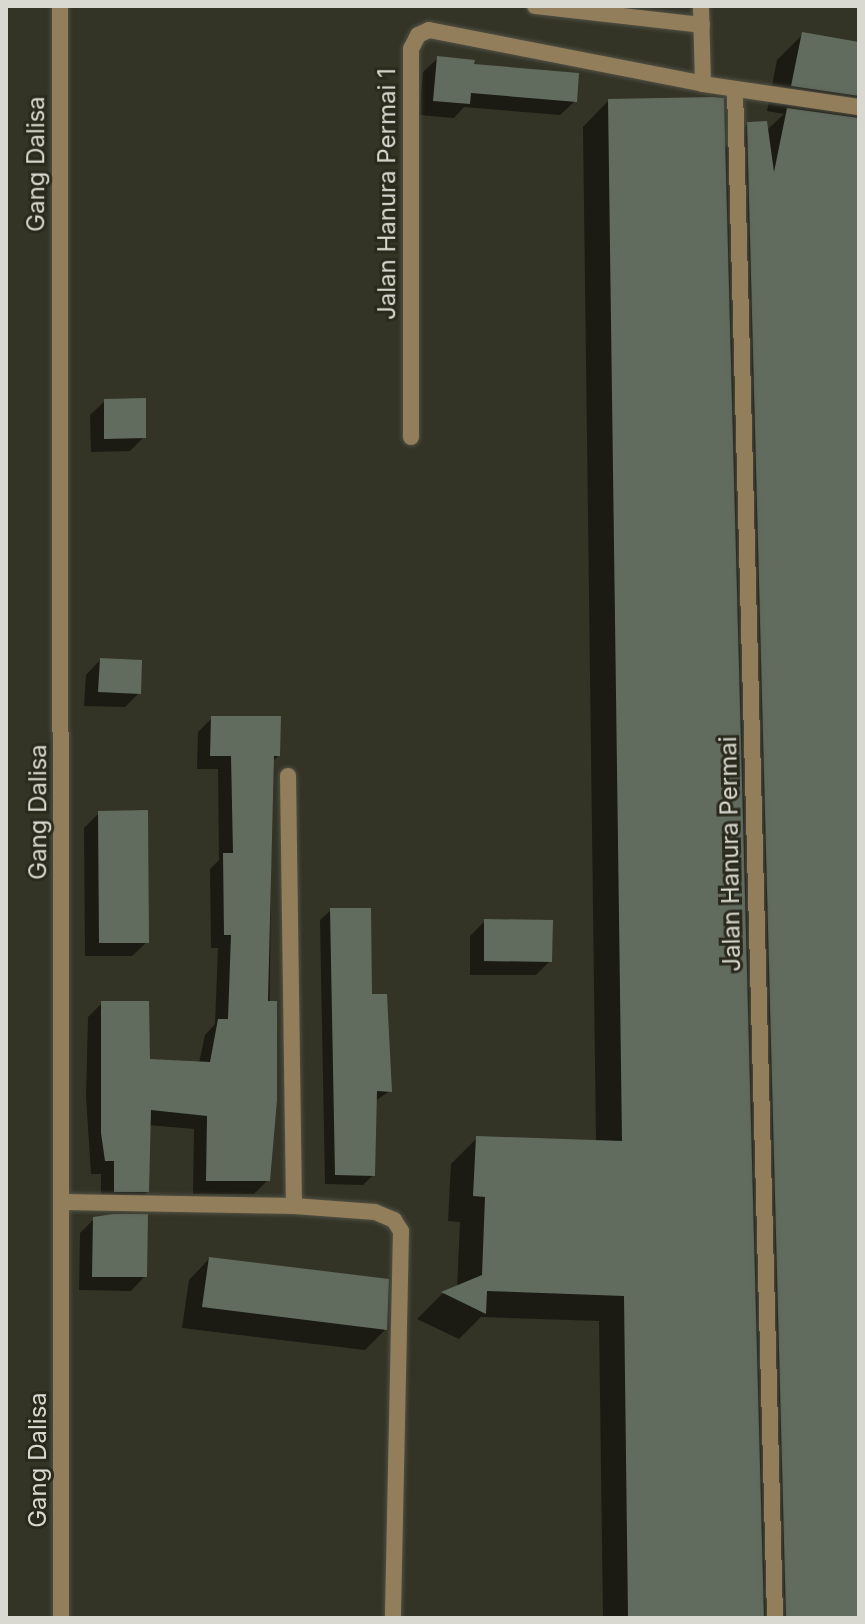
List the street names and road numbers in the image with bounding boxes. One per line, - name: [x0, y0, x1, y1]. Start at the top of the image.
- street label: Jalan Hanura Permai 1: [373, 68, 401, 320]
- street label: Gang Dalisa: [22, 96, 50, 232]
- street label: Jalan Hanura Permai: [714, 736, 746, 972]
- street label: Gang Dalisa: [24, 744, 52, 880]
- street label: Gang Dalisa: [24, 1392, 52, 1528]

